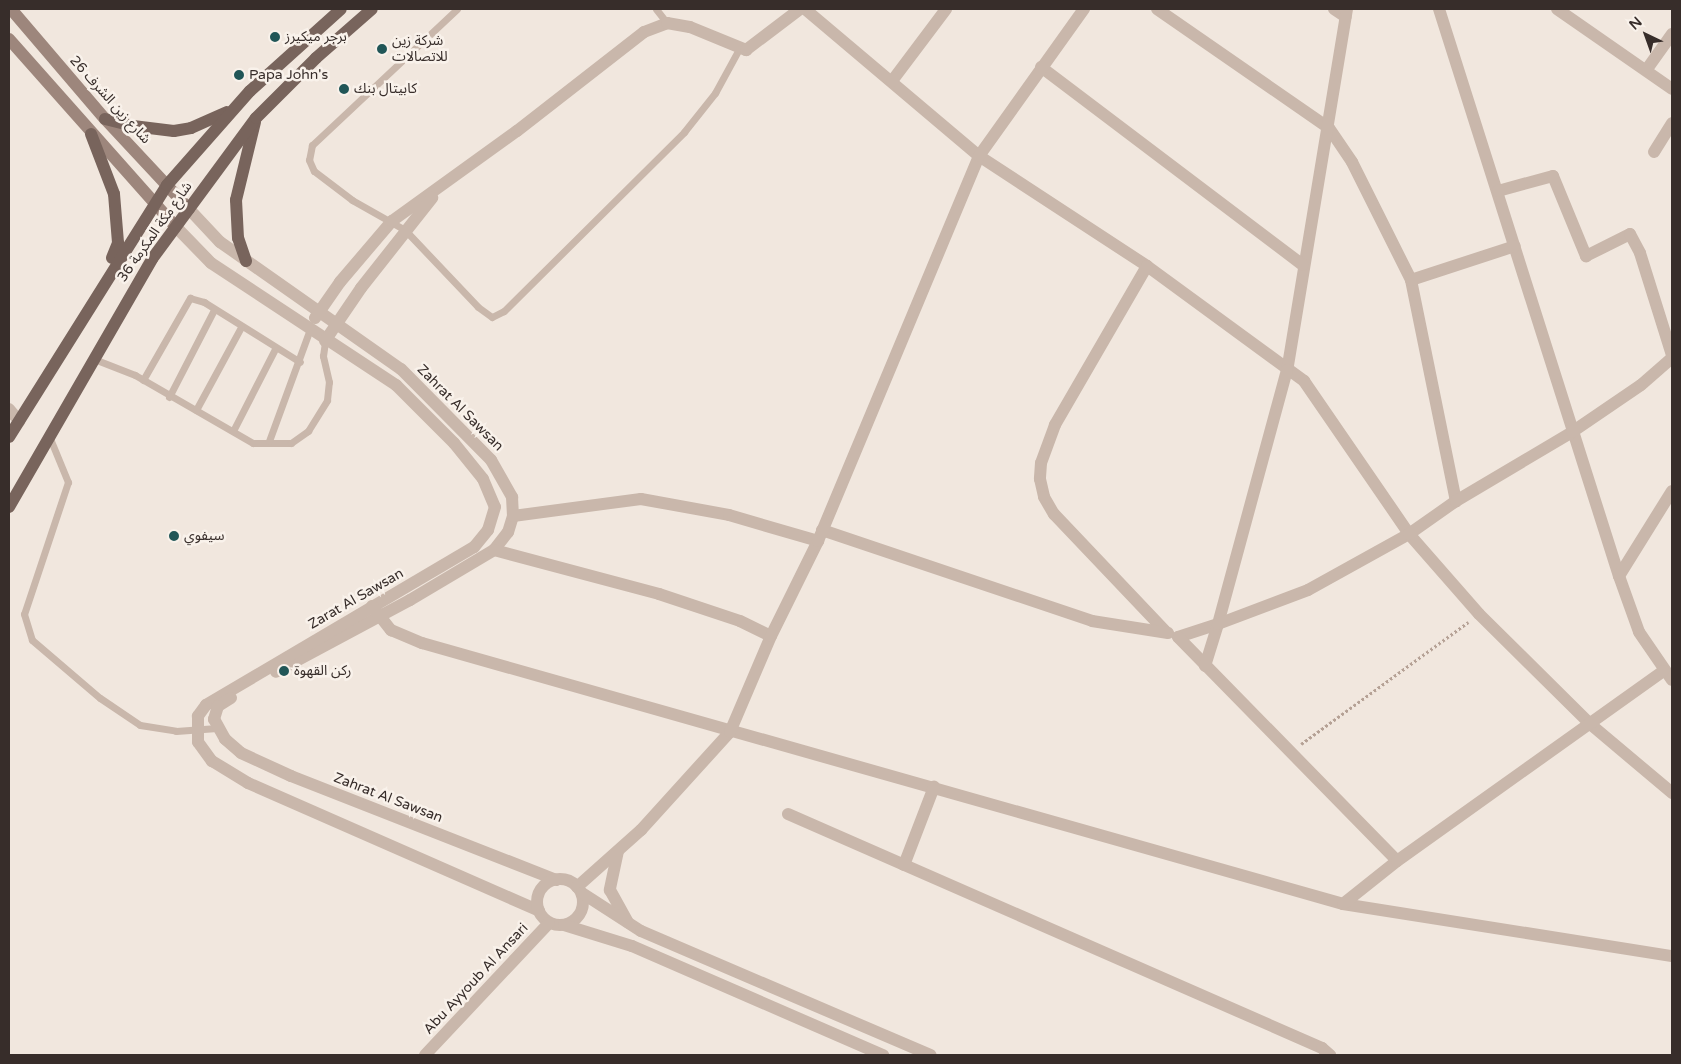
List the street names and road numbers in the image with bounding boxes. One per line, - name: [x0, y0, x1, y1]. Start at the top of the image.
- street label: شارع زين الشرف 26: [66, 53, 154, 147]
- street label: شارع مكة المكرمة 36: [114, 179, 196, 285]
- street label: Zahrat Al Sawsan: [413, 361, 507, 455]
- street label: Zarat Al Sawsan: [306, 565, 406, 633]
- street label: Zahrat Al Sawsan: [331, 769, 445, 827]
- street label: Abu Ayyoub Al Ansari: [420, 920, 532, 1038]

